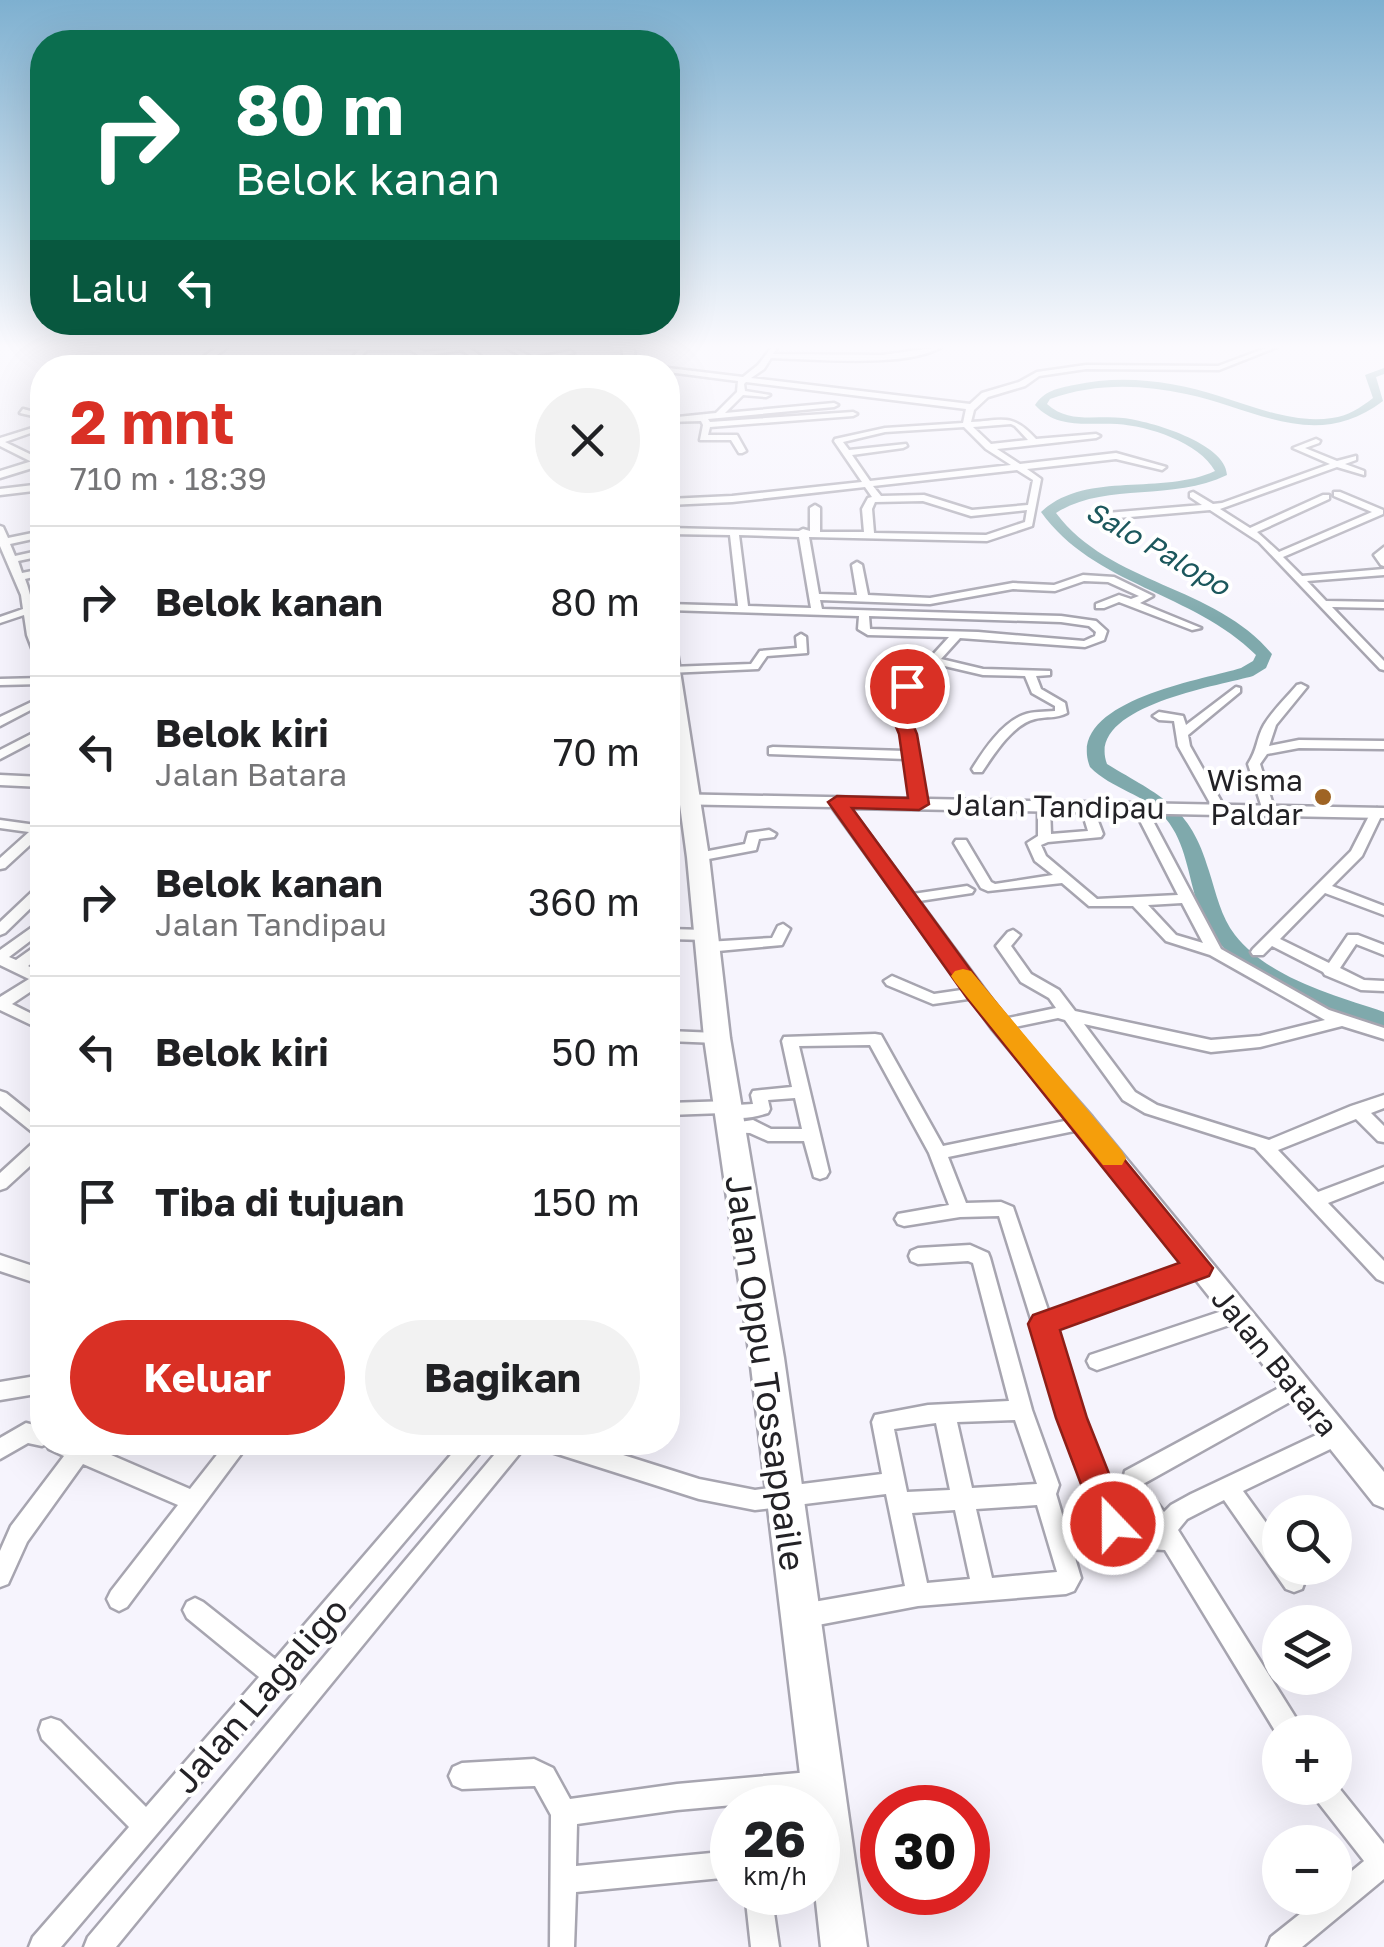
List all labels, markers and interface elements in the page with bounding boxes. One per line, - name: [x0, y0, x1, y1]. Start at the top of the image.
- text: 80 m: [235, 66, 404, 150]
- icon: right: [70, 70, 200, 200]
- text: Belok kanan: [235, 151, 500, 205]
- icon: left: [169, 260, 224, 315]
- text: Lalu: [70, 265, 149, 310]
- text: 2 mnt: [70, 385, 234, 457]
- button: close: [535, 388, 640, 493]
- text: 710 m · 18:39: [70, 459, 267, 497]
- water label: Salo Palopo: [1081, 494, 1237, 603]
- icon: right: [70, 574, 125, 629]
- text: Belok kanan: [155, 579, 383, 624]
- text: 80 m: [550, 579, 640, 624]
- pin: [865, 644, 950, 729]
- icon: arrive: [880, 659, 935, 714]
- text: Belok kiri: [155, 710, 329, 755]
- icon: left: [70, 724, 125, 779]
- text: 70 m: [553, 729, 640, 774]
- text: Jalan Batara: [155, 755, 347, 793]
- place label: Wisma Paldar: [1207, 762, 1303, 832]
- street label: Jalan Tandipau: [947, 786, 1165, 826]
- marker: Wisma Paldar: [1312, 786, 1334, 808]
- text: Belok kanan: [155, 860, 383, 905]
- icon: right: [70, 874, 125, 929]
- text: 360 m: [528, 879, 640, 924]
- text: Jalan Tandipau: [155, 905, 387, 943]
- icon: left: [70, 1024, 125, 1079]
- text: Belok kiri: [155, 1029, 329, 1074]
- text: 50 m: [551, 1029, 640, 1074]
- street label: Jalan Oppu Tossappaile: [717, 1172, 815, 1574]
- icon: arrive: [70, 1174, 125, 1229]
- text: Tiba di tujuan: [155, 1179, 404, 1224]
- text: 150 m: [533, 1179, 640, 1224]
- street label: Jalan Batara: [1204, 1281, 1346, 1443]
- button: Keluar: [70, 1320, 345, 1435]
- button: Bagikan: [365, 1320, 640, 1435]
- position arrow: [1061, 1472, 1165, 1576]
- map controls: [1262, 1495, 1352, 1915]
- button: search: [1262, 1495, 1352, 1585]
- street label: Jalan Lagaligo: [164, 1589, 356, 1801]
- button: layers: [1262, 1605, 1352, 1695]
- button: +: [1262, 1715, 1352, 1805]
- speed limit sign: 30: [860, 1785, 990, 1915]
- text: 26: [744, 1808, 806, 1868]
- button: −: [1262, 1825, 1352, 1915]
- text: km/h: [743, 1860, 807, 1891]

